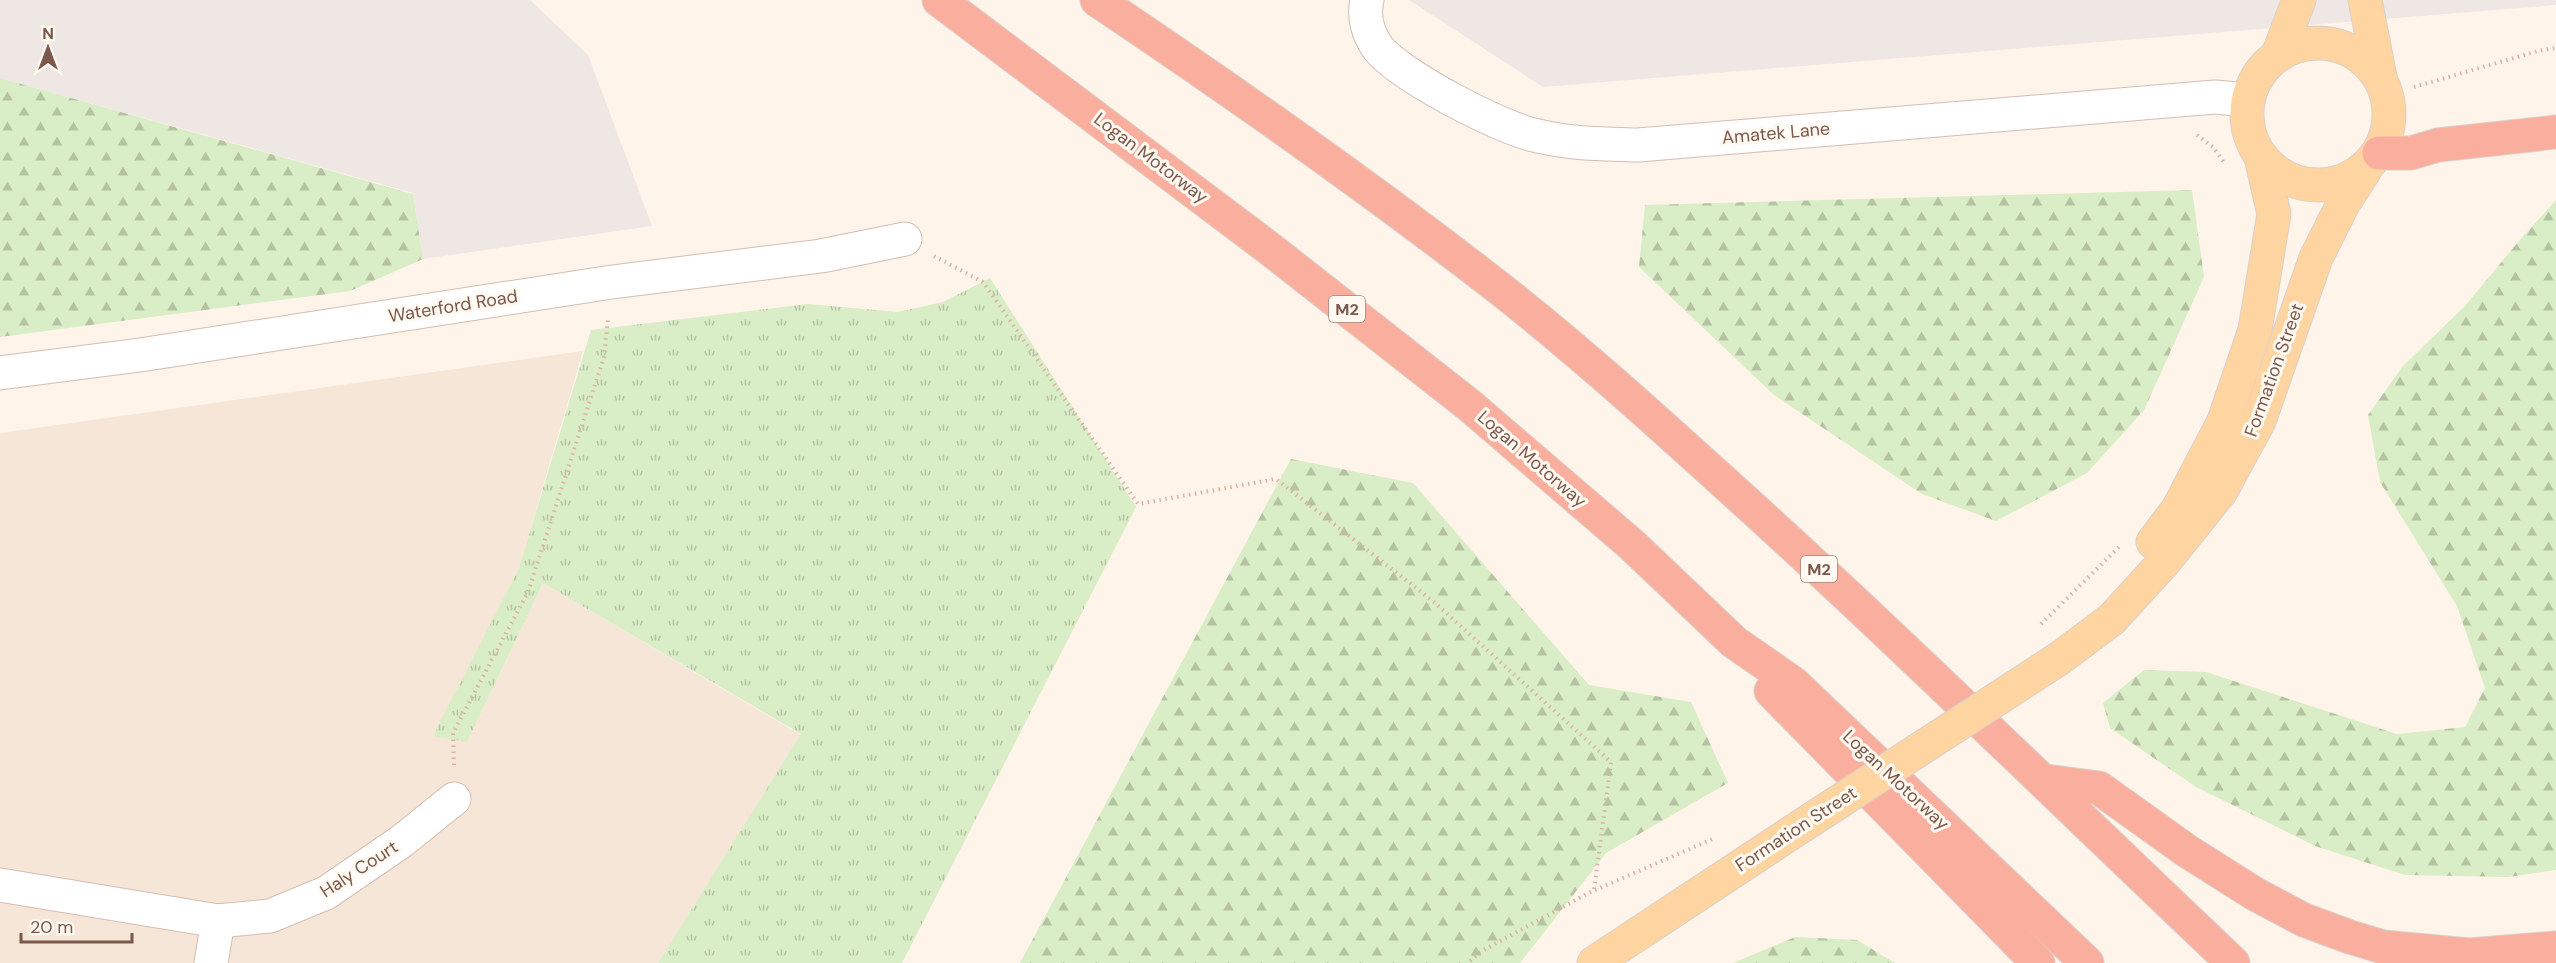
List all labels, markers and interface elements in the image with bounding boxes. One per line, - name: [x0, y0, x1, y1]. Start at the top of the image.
- north arrow: [18, 18, 78, 78]
- text: N: [42, 23, 54, 44]
- street label: Logan Motorway: [1089, 107, 1213, 209]
- street label: Amatek Lane: [1721, 116, 1831, 150]
- street label: Waterford Road: [387, 284, 519, 328]
- road number: M2: [1329, 296, 1365, 322]
- street label: Formation Street: [2239, 300, 2309, 440]
- street label: Logan Motorway: [1472, 405, 1592, 513]
- road number: M2: [1801, 556, 1837, 582]
- street label: Logan Motorway: [1838, 725, 1954, 835]
- street label: Formation Street: [1731, 781, 1861, 877]
- street label: Haly Court: [315, 835, 403, 903]
- scale bar: [21, 906, 132, 944]
- text: 20 m: [30, 915, 73, 939]

